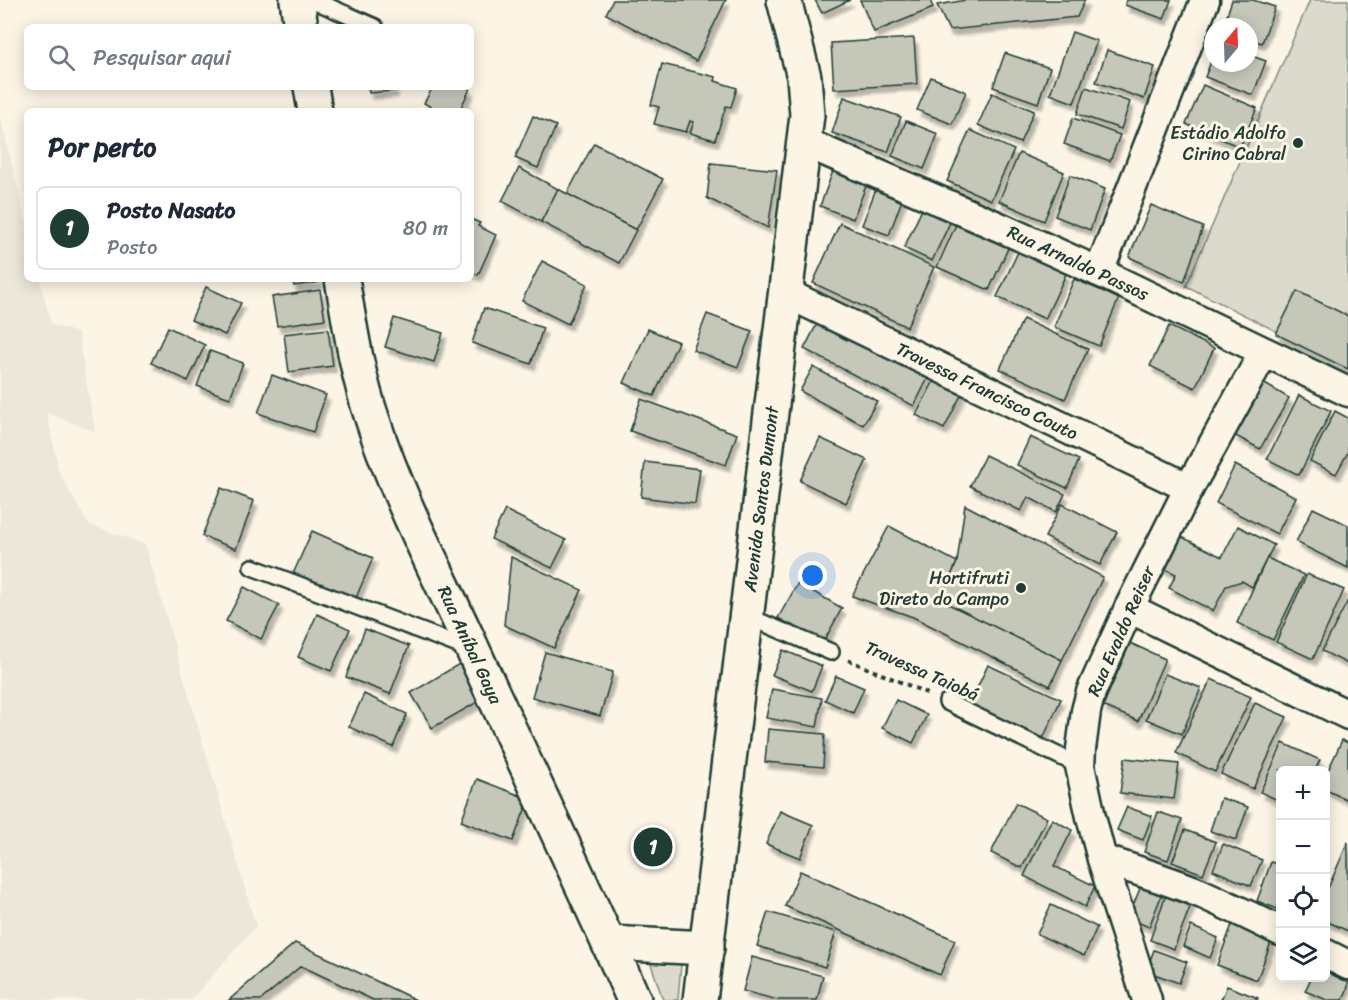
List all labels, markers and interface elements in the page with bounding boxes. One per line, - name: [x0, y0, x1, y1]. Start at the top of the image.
- north arrow: [1204, 18, 1258, 72]
- search box: [24, 24, 474, 90]
- text: Pesquisar aqui: [93, 38, 231, 77]
- icon: search: [45, 41, 78, 74]
- place label: Estádio Adolfo Cirino Cabral: [1170, 117, 1287, 170]
- text: Por perto: [48, 124, 156, 170]
- marker: Estádio Adolfo Cirino Cabral: [1291, 136, 1305, 150]
- text: Posto Nasato: [107, 191, 236, 230]
- text: 1: [65, 211, 74, 246]
- text: 80 m: [403, 211, 448, 246]
- street label: Rua Arnaldo Passos: [1002, 216, 1155, 310]
- text: Posto: [107, 230, 157, 265]
- street label: Travessa Francisco Couto: [890, 333, 1084, 449]
- street label: Avenida Santos Dumont: [734, 404, 788, 595]
- street label: Rua Evaldo Reiser: [1078, 559, 1165, 702]
- your location: [798, 561, 827, 590]
- place label: Hortifruti Direto do Campo: [879, 562, 1010, 615]
- street label: Rua Aníbal Gaya: [428, 580, 512, 711]
- marker: Hortifruti Direto do Campo: [1014, 581, 1028, 595]
- street label: Travessa Taiobá: [860, 632, 984, 710]
- map controls: [1276, 766, 1330, 982]
- button: +: [1276, 766, 1330, 820]
- button: −: [1276, 820, 1330, 874]
- pin: 1: [634, 824, 672, 870]
- button: locate: [1276, 874, 1330, 928]
- button: layers: [1276, 928, 1330, 982]

